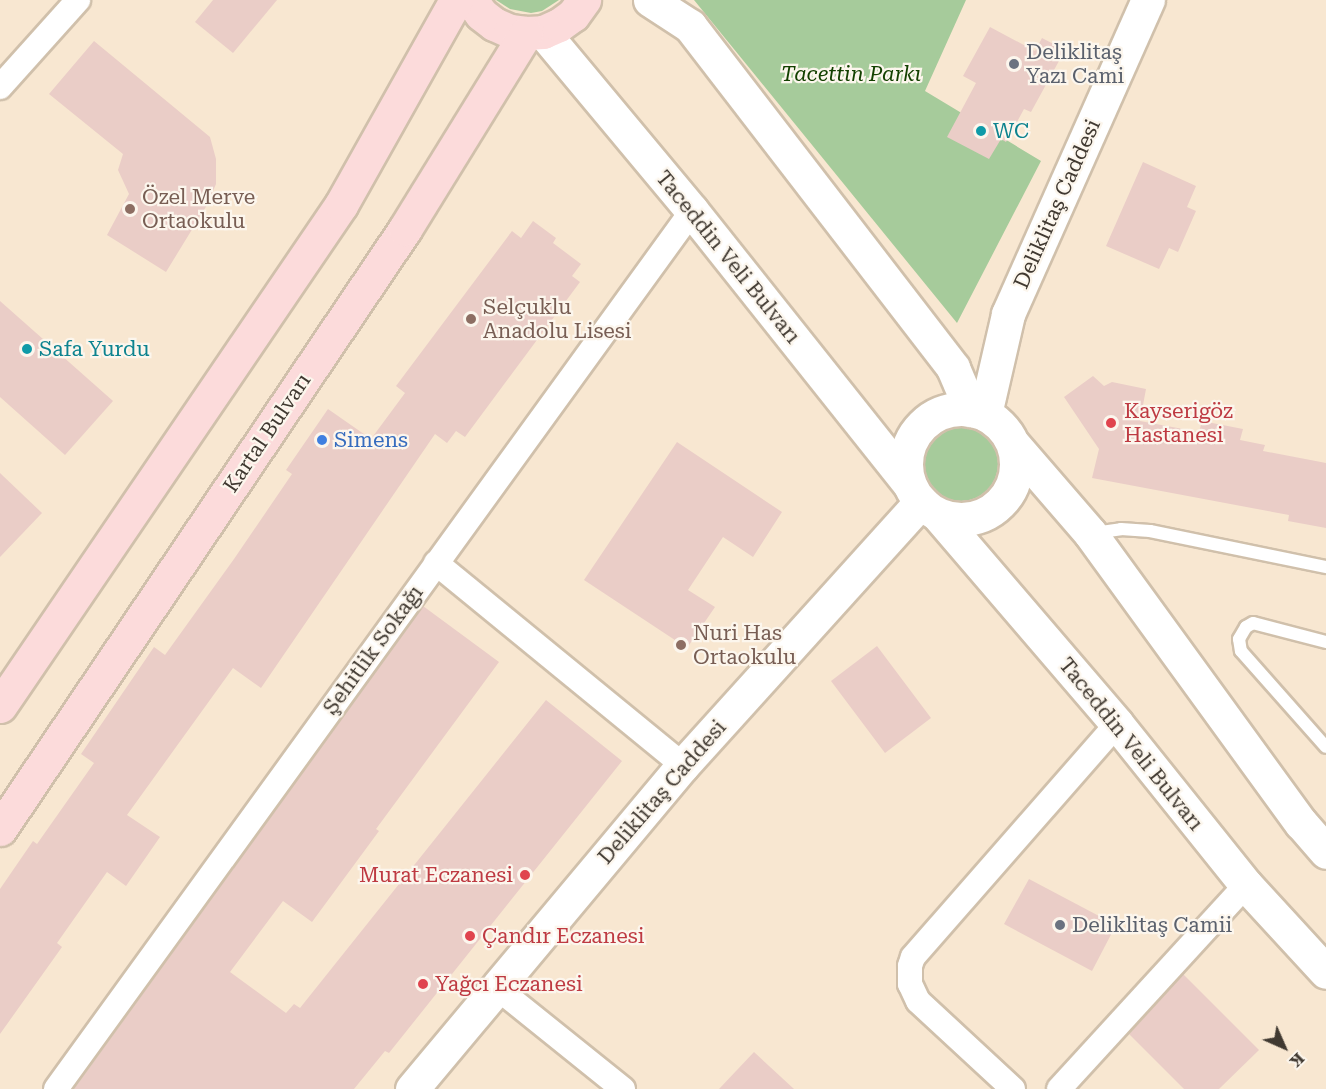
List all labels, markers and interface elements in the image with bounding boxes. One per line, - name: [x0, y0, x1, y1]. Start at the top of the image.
- place label: Deliklitaş Yazı Cami: [1026, 39, 1124, 89]
- marker: Deliklitaş Yazı Cami: [1007, 57, 1021, 71]
- park label: Tacettin Parkı: [781, 61, 921, 87]
- street label: Deliklitaş Caddesi: [1008, 115, 1106, 293]
- place label: WC: [993, 118, 1029, 144]
- marker: WC: [974, 124, 988, 138]
- street label: Taceddin Veli Bulvarı: [651, 166, 805, 348]
- place label: Özel Merve Ortaokulu: [142, 184, 255, 234]
- marker: Özel Merve Ortaokulu: [123, 202, 137, 216]
- place label: Selçuklu Anadolu Lisesi: [483, 294, 632, 344]
- marker: Selçuklu Anadolu Lisesi: [464, 312, 478, 326]
- place label: Safa Yurdu: [39, 336, 150, 362]
- marker: Safa Yurdu: [20, 342, 34, 356]
- street label: Kartal Bulvarı: [218, 369, 316, 497]
- place label: Kayserigöz Hastanesi: [1124, 398, 1233, 448]
- marker: Kayserigöz Hastanesi: [1102, 414, 1120, 432]
- place label: Simens: [334, 427, 408, 453]
- marker: Simens: [315, 433, 329, 447]
- street label: Şehitlik Sokağı: [318, 580, 428, 720]
- place label: Nuri Has Ortaokulu: [693, 620, 796, 670]
- marker: Nuri Has Ortaokulu: [674, 638, 688, 652]
- street label: Taceddin Veli Bulvarı: [1054, 653, 1208, 835]
- street label: Deliklitaş Caddesi: [593, 715, 731, 869]
- place label: Murat Eczanesi: [359, 862, 513, 888]
- marker: Murat Eczanesi: [518, 868, 532, 882]
- place label: Deliklitaş Camii: [1072, 912, 1232, 938]
- marker: Deliklitaş Camii: [1053, 918, 1067, 932]
- place label: Çandır Eczanesi: [482, 923, 644, 949]
- marker: Çandır Eczanesi: [463, 929, 477, 943]
- place label: Yağcı Eczanesi: [435, 971, 583, 997]
- marker: Yağcı Eczanesi: [416, 977, 430, 991]
- north arrow: [1254, 1017, 1314, 1077]
- text: K: [1286, 1049, 1308, 1071]

